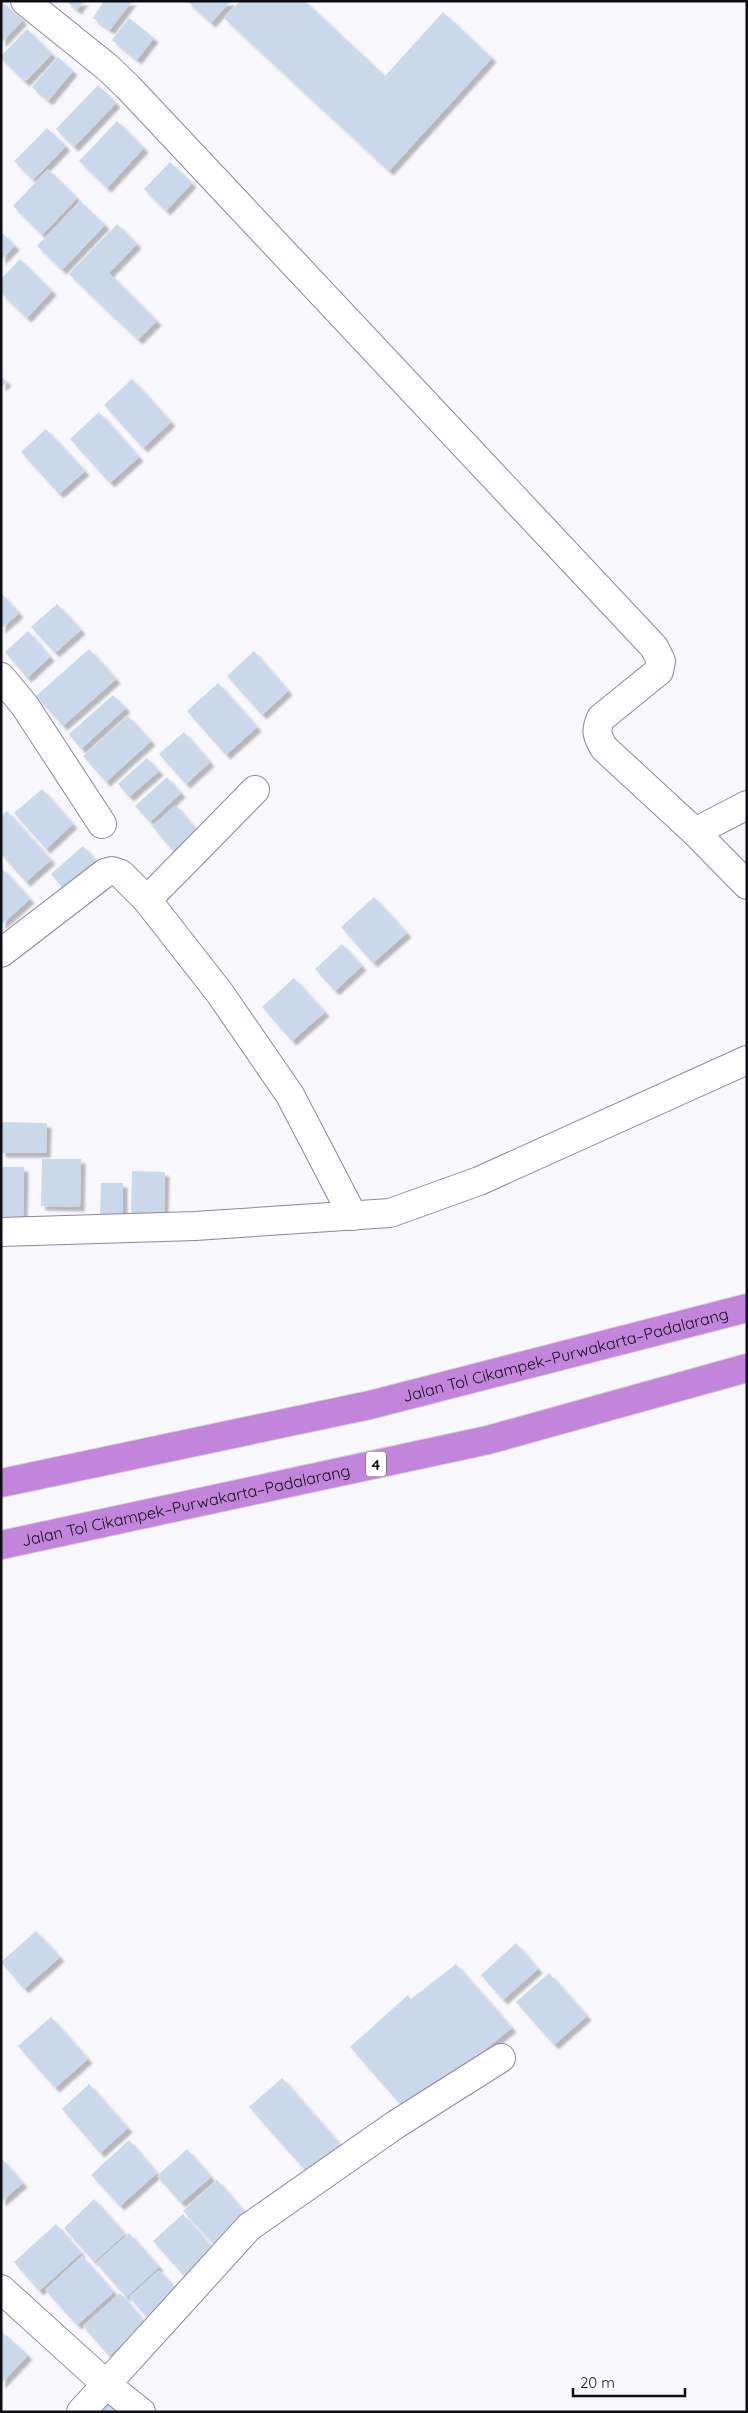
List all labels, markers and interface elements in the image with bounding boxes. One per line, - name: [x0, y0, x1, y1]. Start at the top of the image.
- street label: Jalan Tol Cikampek–Purwakarta–Padalarang: [401, 1303, 730, 1406]
- road number: 4: [366, 1452, 386, 1476]
- street label: Jalan Tol Cikampek–Purwakarta–Padalarang: [20, 1460, 352, 1550]
- scale bar: [573, 2366, 686, 2398]
- text: 20 m: [580, 2373, 615, 2392]

